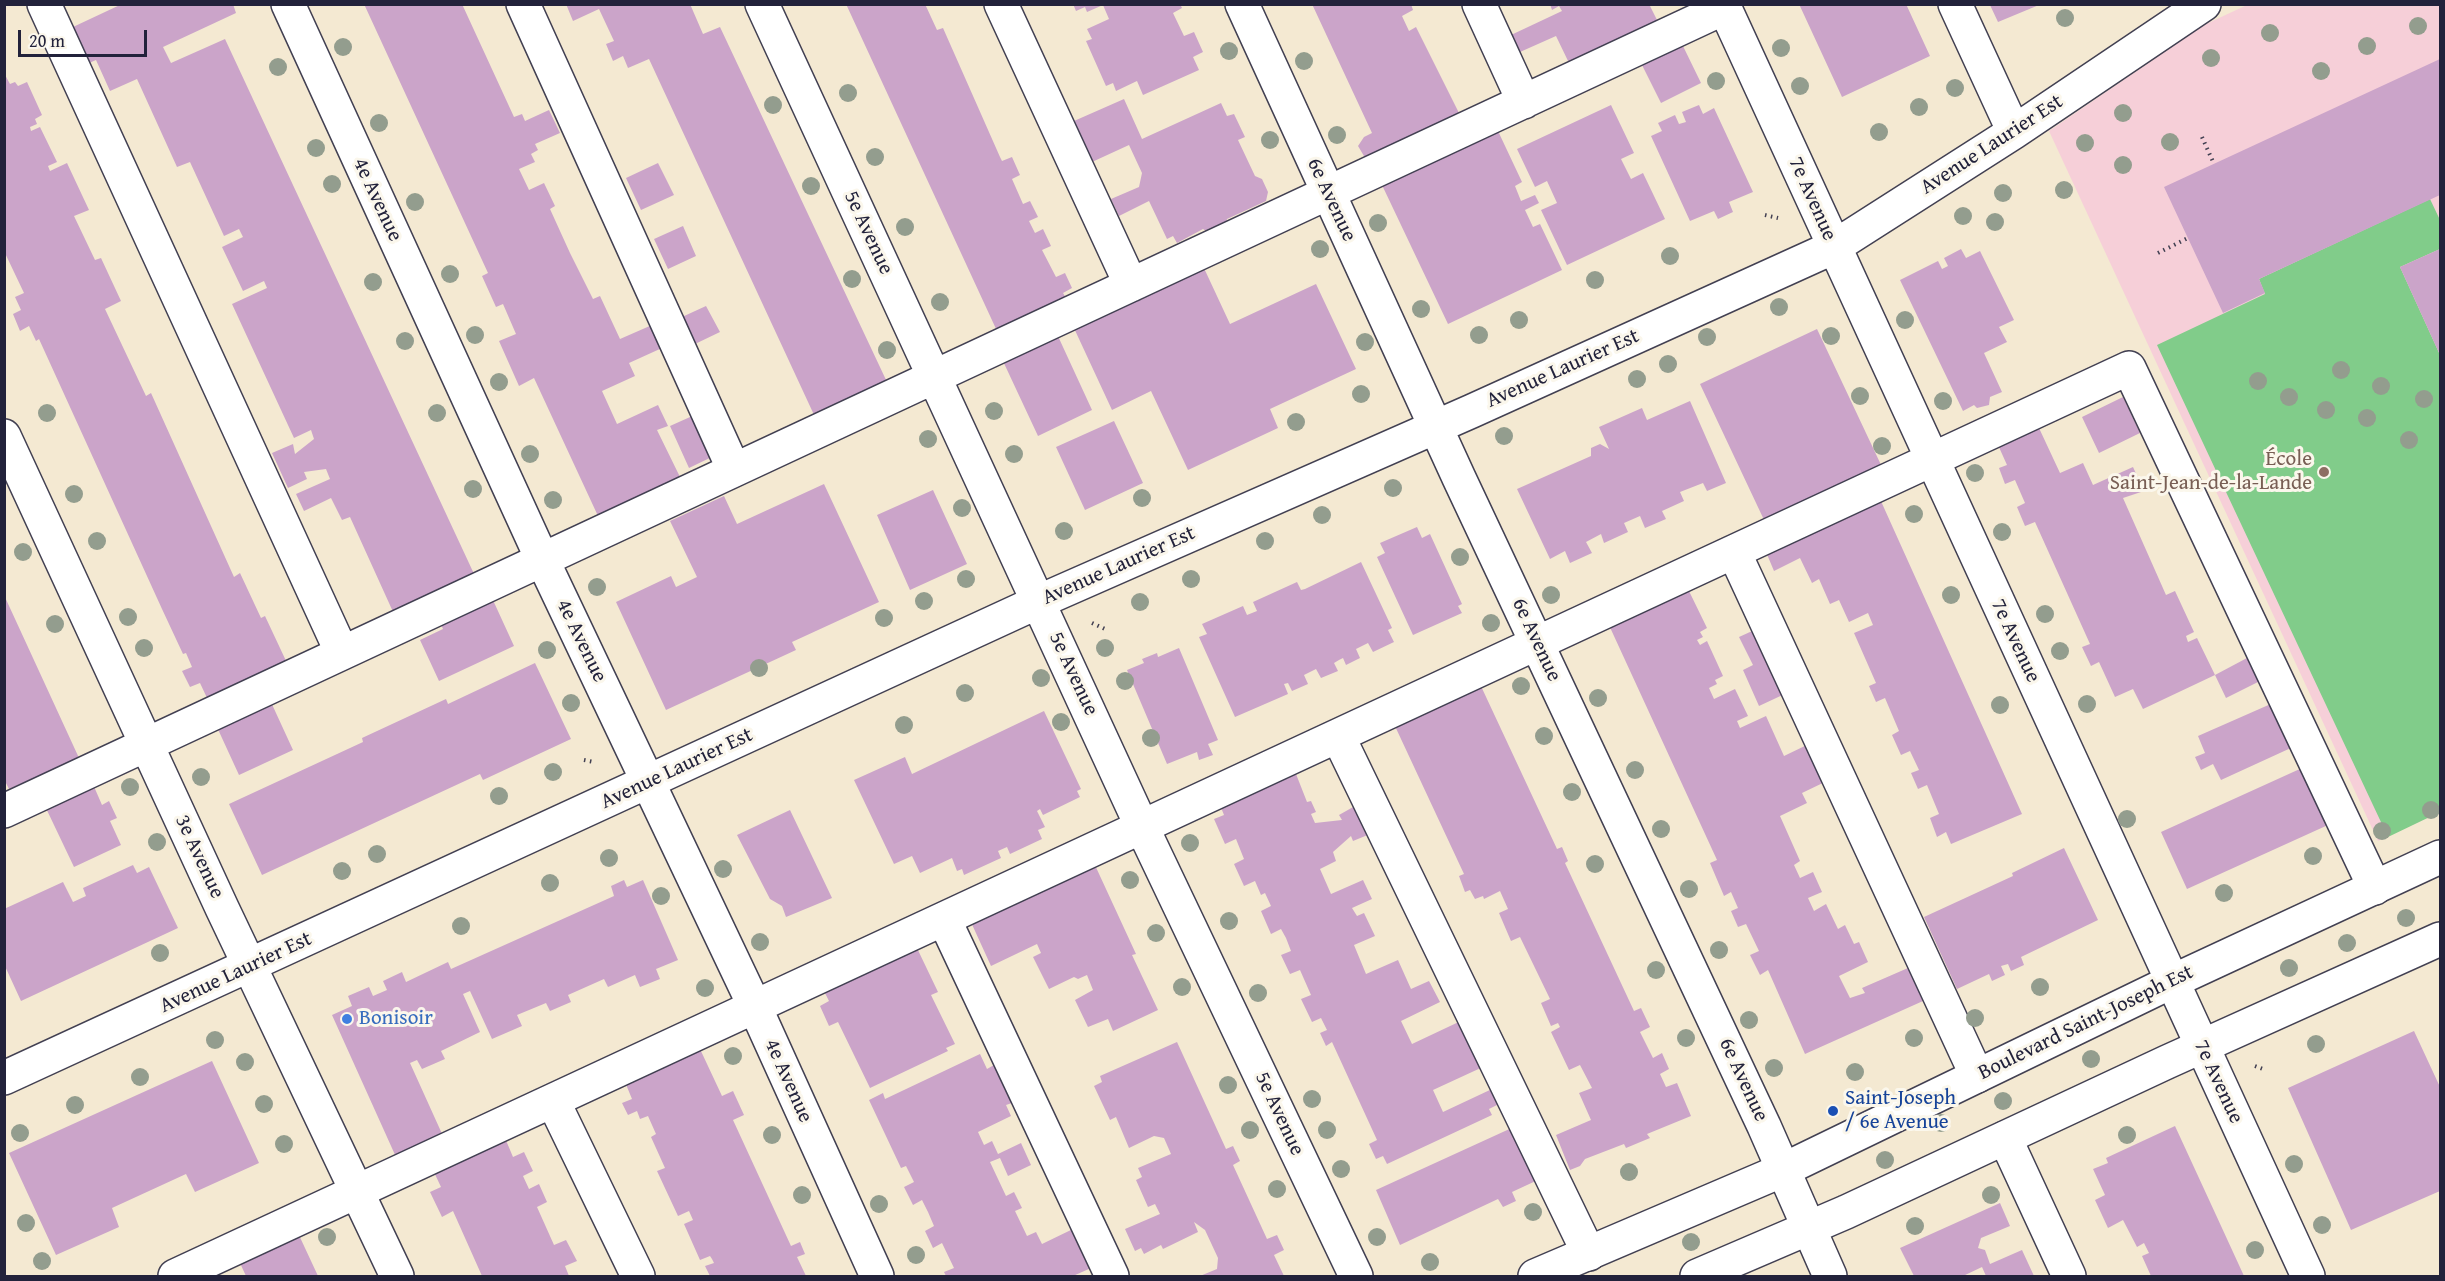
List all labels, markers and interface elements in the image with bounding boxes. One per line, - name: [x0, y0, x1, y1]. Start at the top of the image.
- scale bar: [21, 18, 150, 56]
- text: 20 m: [29, 27, 65, 54]
- street label: Avenue Laurier Est: [1916, 90, 2068, 200]
- street label: 7e Avenue: [1782, 153, 1842, 245]
- street label: 4e Avenue: [347, 154, 407, 246]
- street label: 6e Avenue: [1301, 154, 1361, 246]
- street label: 5e Avenue: [838, 187, 898, 279]
- street label: Avenue Laurier Est: [1483, 324, 1643, 414]
- place label: École Saint-Jean-de-la-Lande: [2110, 447, 2312, 497]
- marker: École Saint-Jean-de-la-Lande: [2317, 465, 2331, 479]
- street label: Avenue Laurier Est: [1039, 521, 1199, 611]
- street label: 6e Avenue: [1506, 594, 1566, 686]
- street label: 4e Avenue: [550, 595, 612, 687]
- street label: 7e Avenue: [1985, 595, 2045, 687]
- street label: 5e Avenue: [1043, 628, 1103, 720]
- street label: Avenue Laurier Est: [597, 723, 757, 815]
- street label: 3e Avenue: [169, 811, 229, 903]
- street label: Avenue Laurier Est: [156, 927, 316, 1019]
- street label: Boulevard Saint-Joseph Est: [1974, 960, 2198, 1086]
- place label: Bonisoir: [359, 1006, 433, 1032]
- marker: Bonisoir: [340, 1012, 354, 1026]
- street label: 6e Avenue: [1713, 1034, 1773, 1126]
- street label: 4e Avenue: [758, 1035, 818, 1127]
- street label: 7e Avenue: [2188, 1036, 2248, 1128]
- street label: 5e Avenue: [1249, 1068, 1309, 1160]
- place label: Saint-Joseph / 6e Avenue: [1845, 1086, 1956, 1136]
- marker: Saint-Joseph / 6e Avenue: [1826, 1104, 1840, 1118]

